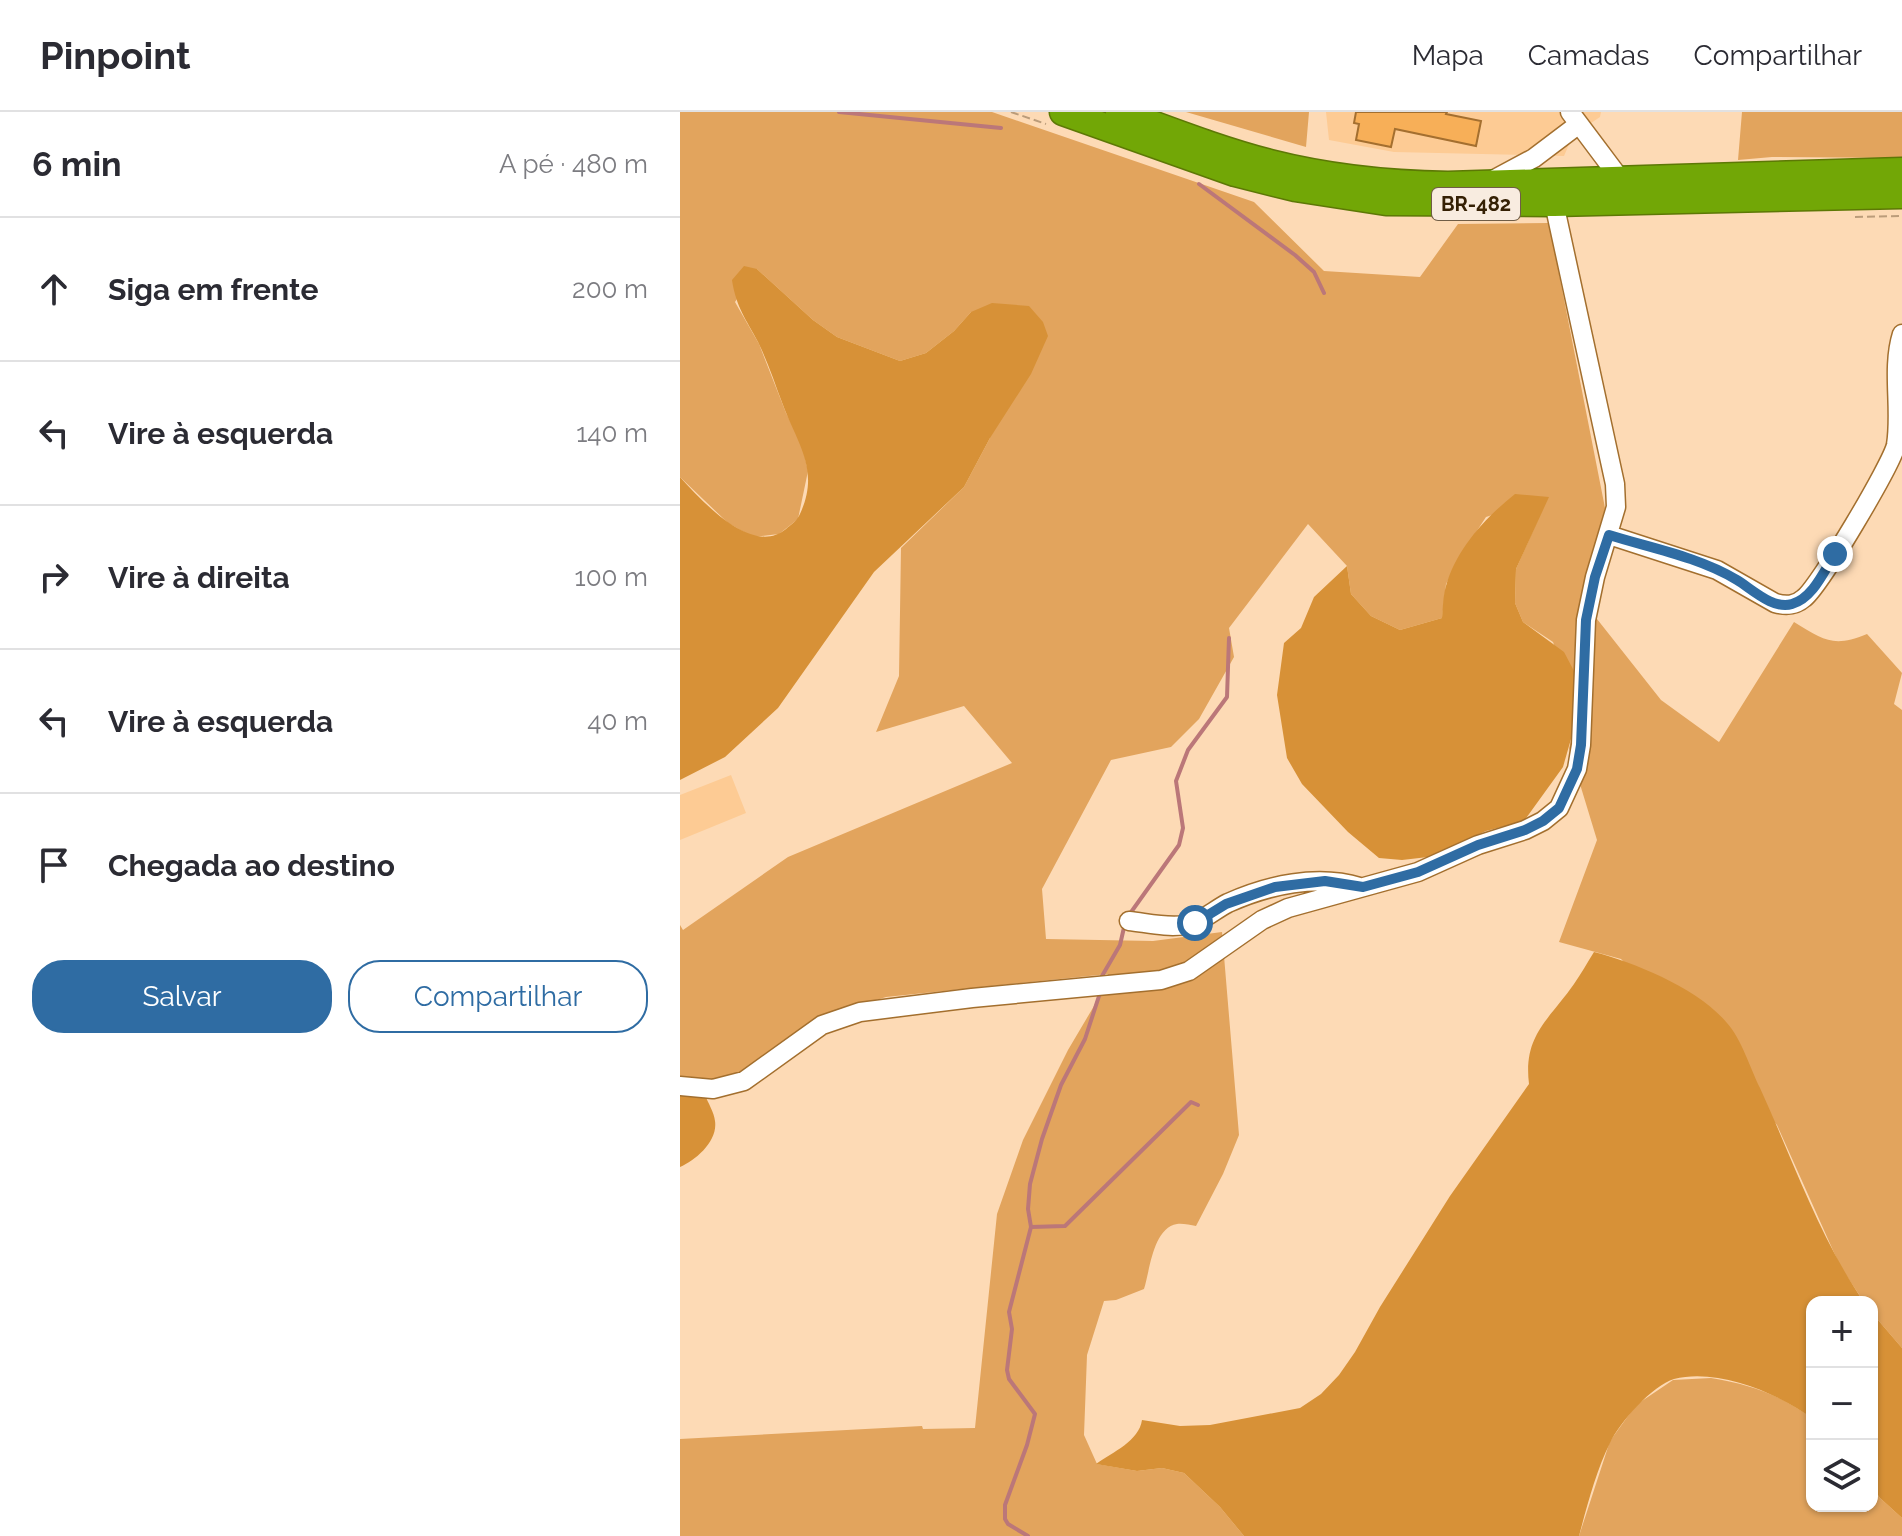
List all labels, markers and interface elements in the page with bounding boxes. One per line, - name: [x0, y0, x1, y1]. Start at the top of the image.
- text: Pinpoint: [40, 33, 191, 78]
- text: Mapa: [1412, 39, 1484, 72]
- text: Camadas: [1528, 39, 1650, 72]
- text: Compartilhar: [1694, 39, 1862, 72]
- text: 6 min: [32, 144, 122, 184]
- text: A pé · 480 m: [499, 149, 648, 179]
- road number: BR-482: [1432, 188, 1520, 220]
- icon: ahead: [32, 267, 76, 311]
- text: Siga em frente: [108, 272, 318, 307]
- text: 200 m: [572, 274, 648, 304]
- icon: left: [32, 411, 76, 455]
- text: Vire à esquerda: [108, 416, 333, 451]
- text: 140 m: [576, 418, 648, 448]
- route end: [1817, 536, 1853, 572]
- icon: right: [32, 555, 76, 599]
- text: Vire à direita: [108, 560, 290, 595]
- text: 100 m: [575, 562, 648, 592]
- icon: left: [32, 699, 76, 743]
- text: Vire à esquerda: [108, 704, 333, 739]
- text: 40 m: [587, 706, 648, 736]
- icon: arrive: [32, 843, 76, 887]
- text: Chegada ao destino: [108, 848, 395, 883]
- route start: [1177, 905, 1213, 941]
- button: Salvar: [32, 960, 332, 1033]
- button: Compartilhar: [348, 960, 648, 1033]
- map controls: [1806, 1296, 1878, 1512]
- button: +: [1806, 1296, 1878, 1368]
- button: −: [1806, 1368, 1878, 1440]
- button: layers: [1806, 1440, 1878, 1512]

